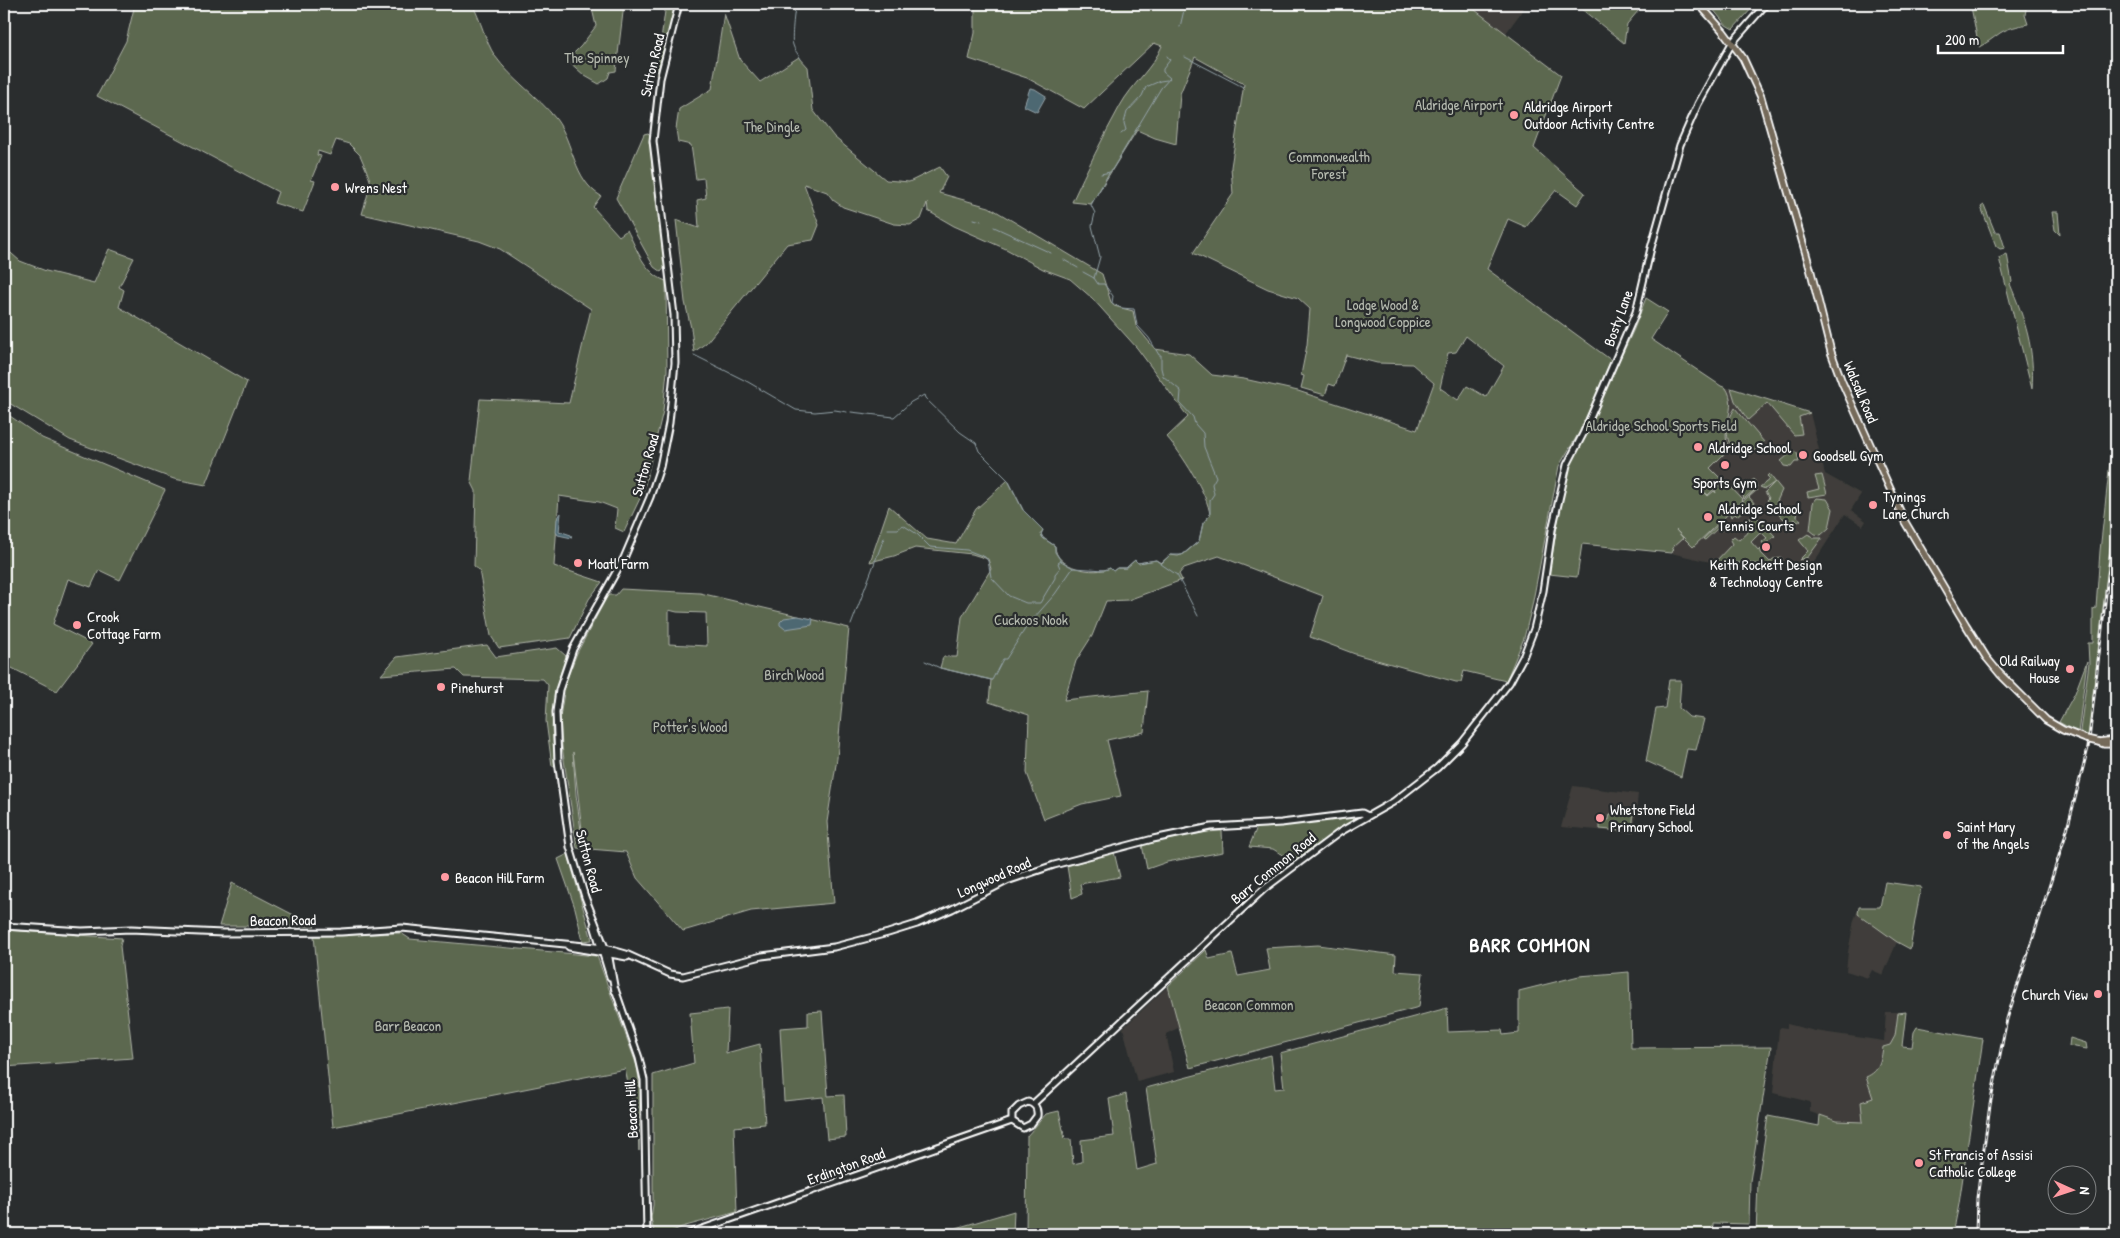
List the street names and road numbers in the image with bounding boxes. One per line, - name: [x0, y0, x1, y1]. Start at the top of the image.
- street label: Sutton Road: [635, 31, 669, 99]
- street label: Bosty Lane: [1598, 287, 1638, 349]
- street label: Walsall Road: [1839, 358, 1883, 426]
- street label: Sutton Road: [626, 431, 664, 499]
- street label: Sutton Road: [571, 827, 607, 895]
- street label: Barr Common Road: [1226, 827, 1320, 909]
- street label: Longwood Road: [954, 851, 1034, 902]
- street label: Beacon Road: [250, 909, 316, 931]
- street label: Beacon Hill: [619, 1079, 643, 1139]
- street label: Erdington Road: [804, 1142, 888, 1190]

